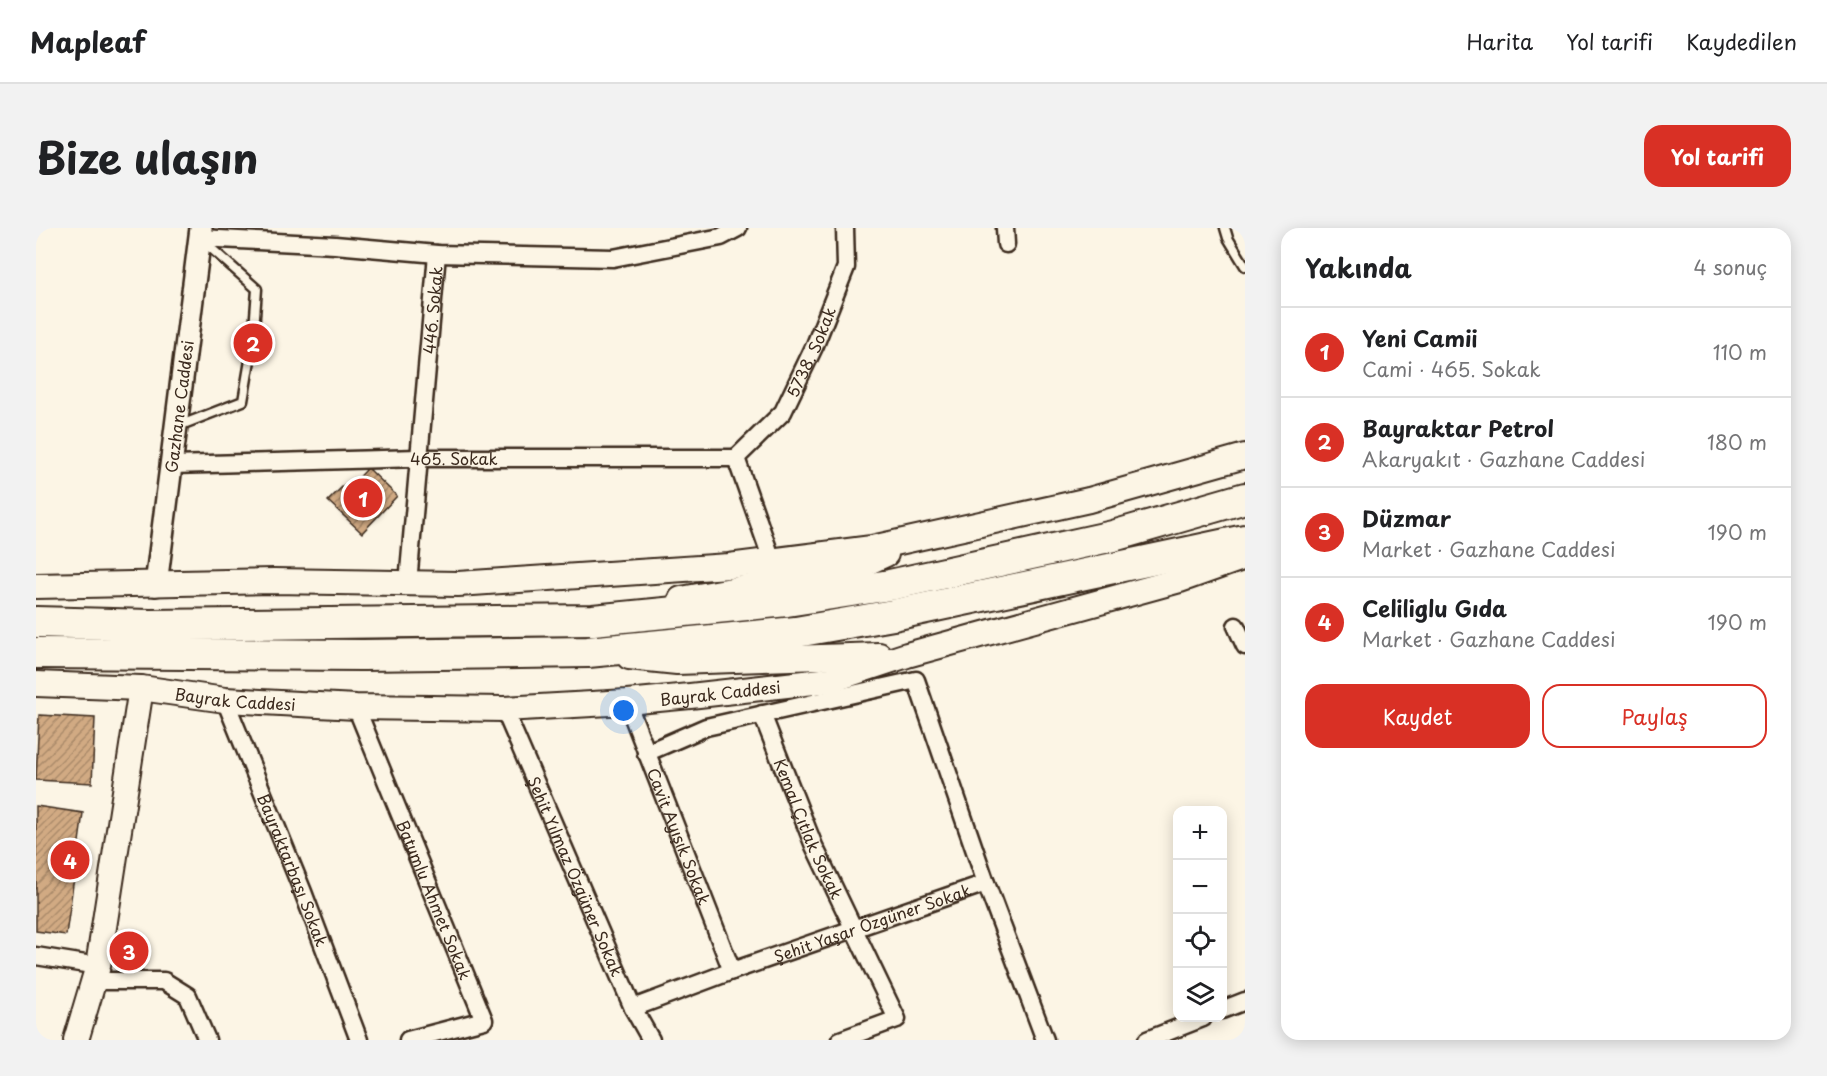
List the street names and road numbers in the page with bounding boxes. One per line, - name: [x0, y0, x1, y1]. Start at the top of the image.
- street label: 446. Sokak: [416, 265, 448, 355]
- street label: 5738. Sokak: [780, 303, 841, 401]
- street label: Gazhane Caddesi: [158, 339, 199, 474]
- street label: 465. Sokak: [410, 446, 498, 470]
- street label: Bayrak Caddesi: [659, 674, 782, 711]
- street label: Bayrak Caddesi: [173, 681, 296, 716]
- street label: Kemal Çıtlak Sokak: [769, 755, 850, 903]
- street label: Cavit Ayışık Sokak: [642, 764, 717, 908]
- street label: Şehit Yılmaz Özgüner Sokak: [522, 772, 630, 980]
- street label: Bayraktarbaşı Sokak: [252, 790, 334, 950]
- street label: Batumlu Ahmet Sokak: [391, 816, 478, 983]
- street label: Şehit Yaşar Özgüner Sokak: [770, 877, 974, 968]

